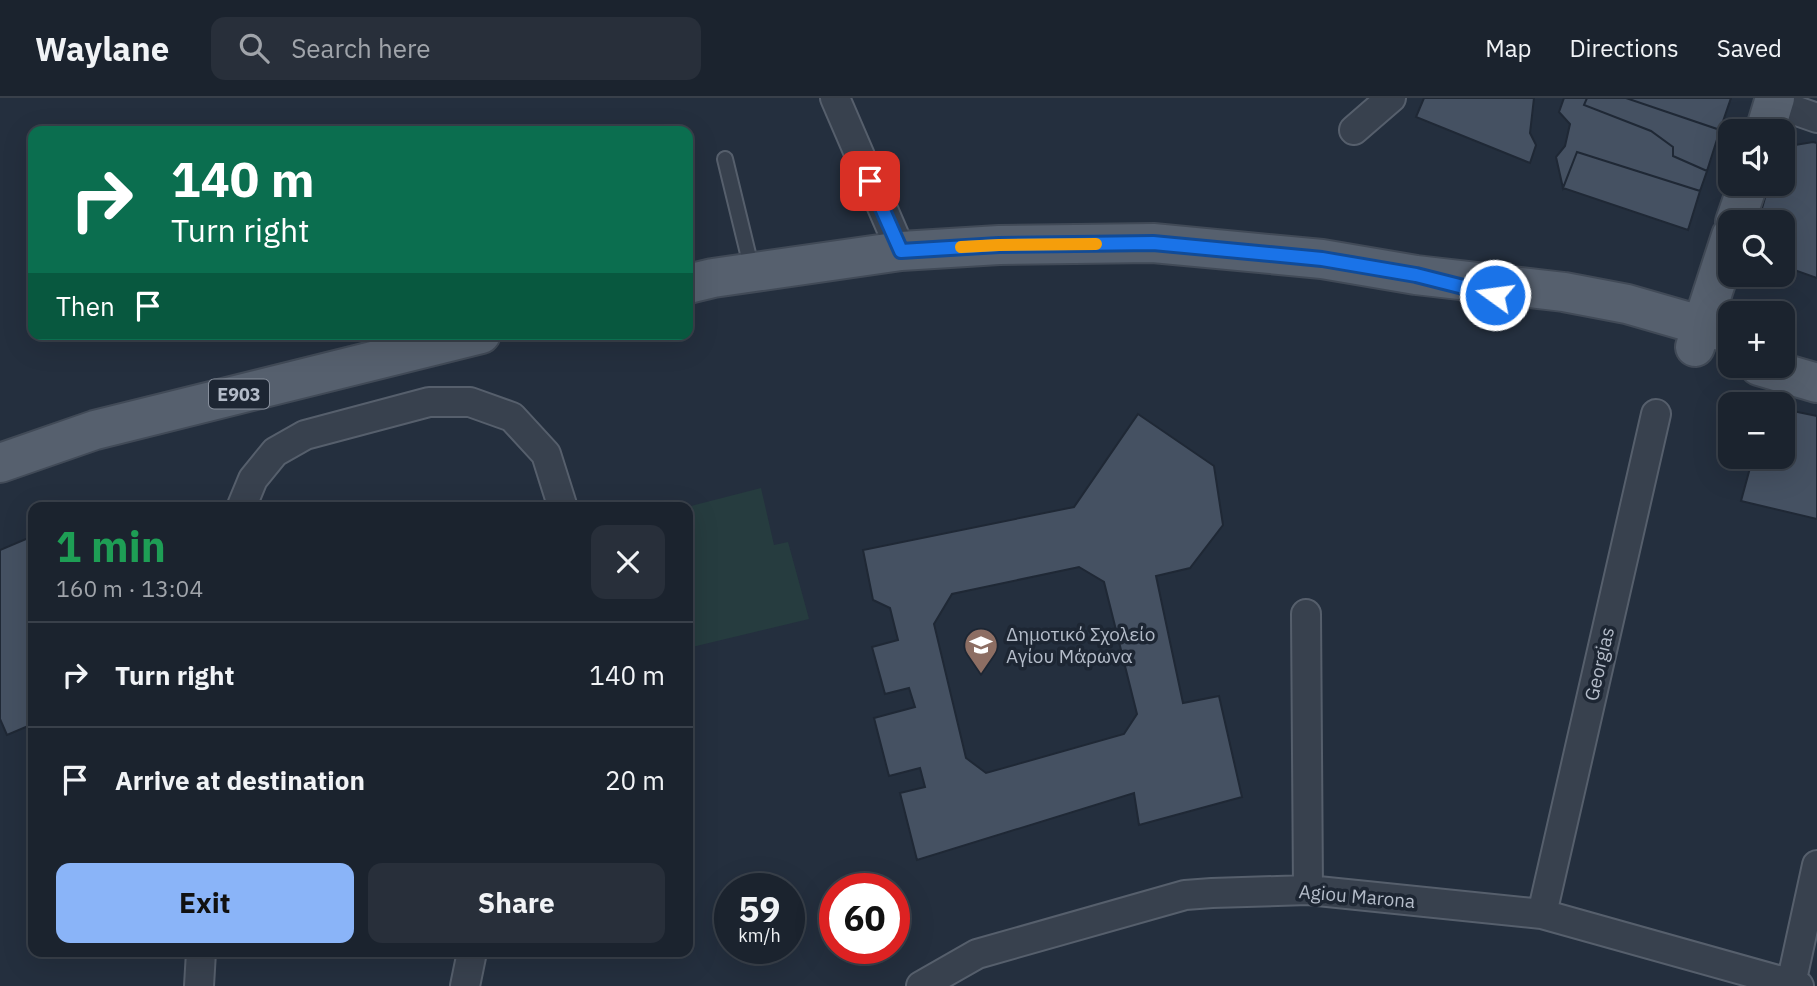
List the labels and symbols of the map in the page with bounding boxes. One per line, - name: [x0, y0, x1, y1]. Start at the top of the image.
- pin: [840, 151, 900, 211]
- position arrow: [1458, 258, 1532, 332]
- road number: E903: [209, 380, 269, 408]
- place label: Δημοτικό Σχολείο Αγίου Μάρωνα: [1006, 622, 1155, 668]
- street label: Georgias: [1579, 625, 1619, 703]
- school or university icon: Δημοτικό Σχολείο Αγίου Μάρωνα: [962, 626, 1000, 675]
- speed limit sign: 60: [819, 873, 910, 964]
- street label: Agiou Marona: [1298, 879, 1416, 913]

